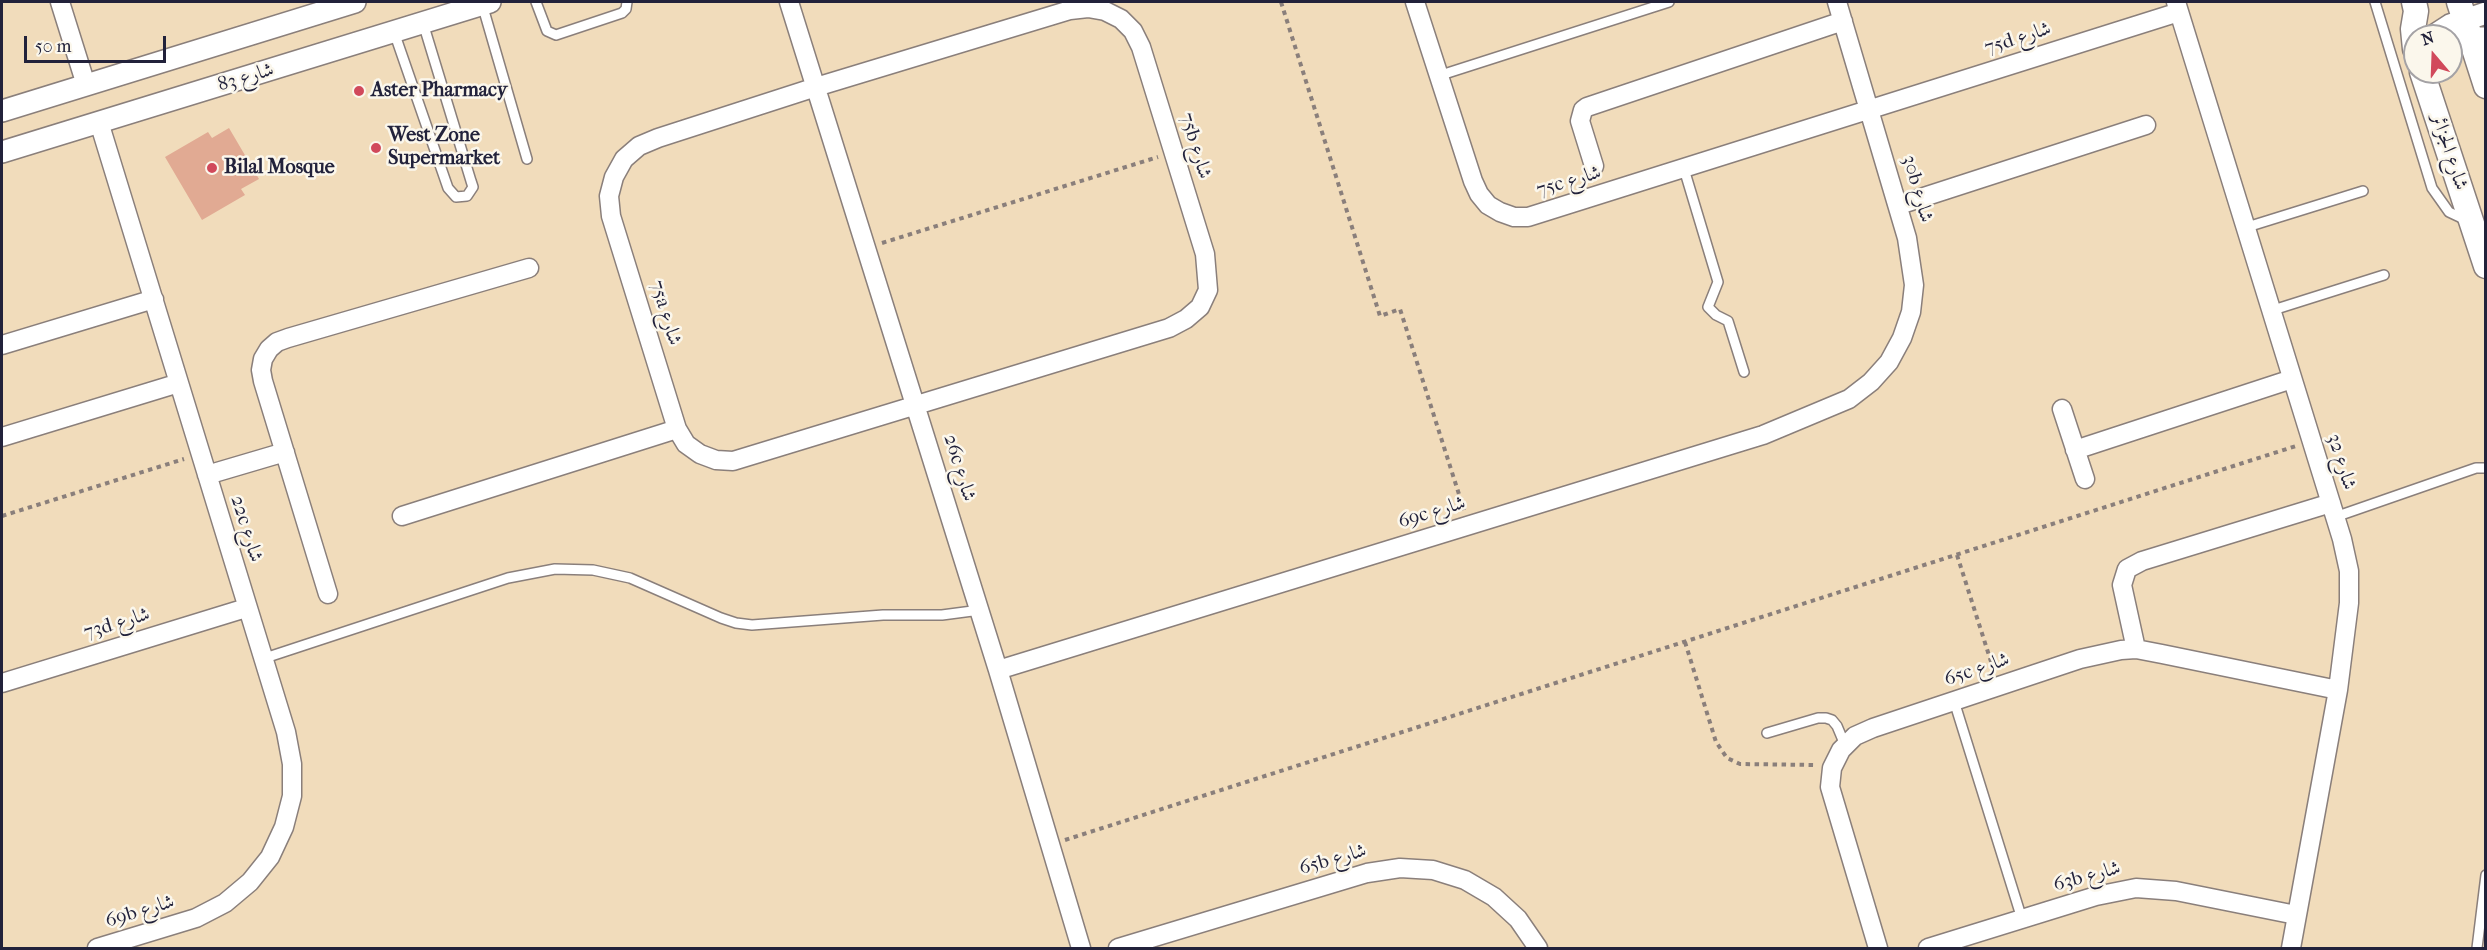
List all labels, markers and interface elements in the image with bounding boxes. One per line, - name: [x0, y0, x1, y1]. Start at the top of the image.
- street label: 75d شارع: [1982, 17, 2054, 61]
- scale bar: [27, 24, 170, 62]
- north arrow: [2403, 24, 2463, 84]
- text: N: [2419, 27, 2436, 49]
- text: 50 m: [35, 36, 71, 57]
- street label: شارع 83: [215, 58, 277, 98]
- place label: Aster Pharmacy: [371, 79, 507, 103]
- marker: Aster Pharmacy: [352, 84, 366, 98]
- street label: 75b شارع: [1174, 110, 1216, 182]
- street label: شارع الجزائر: [2425, 111, 2473, 193]
- place label: West Zone Supermarket: [388, 124, 500, 171]
- marker: West Zone Supermarket: [369, 141, 383, 155]
- street label: 30b شارع: [1896, 153, 1938, 225]
- place label: Bilal Mosque: [224, 156, 335, 180]
- marker: Bilal Mosque: [205, 161, 219, 175]
- street label: 75c شارع: [1534, 161, 1604, 203]
- street label: 75a شارع: [644, 278, 686, 348]
- street label: شارع 32: [2321, 431, 2361, 493]
- street label: 26c شارع: [937, 432, 981, 504]
- street label: 69c شارع: [1395, 491, 1469, 535]
- street label: 22c شارع: [225, 493, 267, 565]
- street label: 73d شارع: [81, 603, 153, 645]
- street label: 65c شارع: [1941, 648, 2013, 692]
- street label: 65b شارع: [1297, 839, 1369, 881]
- street label: 63b شارع: [2051, 857, 2123, 897]
- street label: 69b شارع: [103, 890, 177, 934]

